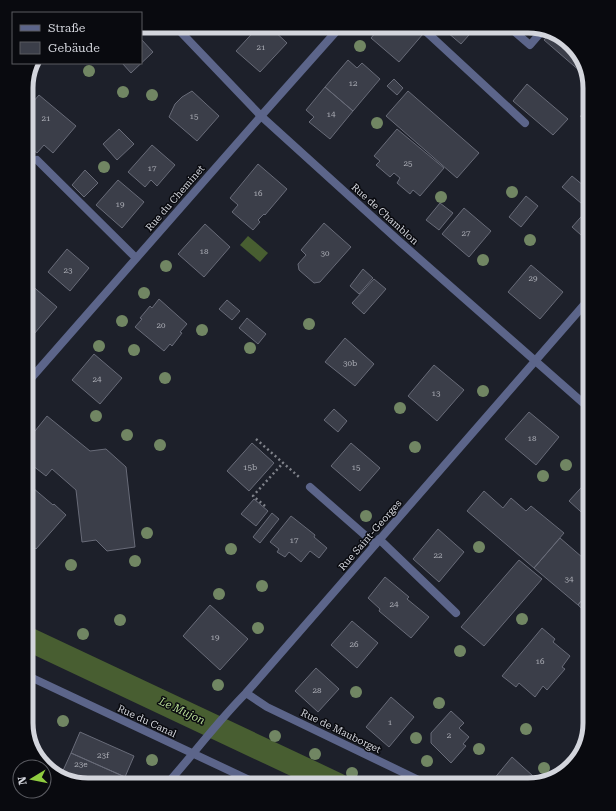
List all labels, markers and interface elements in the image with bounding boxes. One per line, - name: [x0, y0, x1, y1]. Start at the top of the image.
- legend: [12, 12, 142, 64]
- text: Straße: [48, 21, 86, 35]
- text: Gebäude: [48, 41, 100, 55]
- house number: 21: [257, 43, 266, 52]
- house number: 12: [349, 79, 358, 88]
- house number: 14: [327, 110, 336, 119]
- house number: 15: [190, 112, 199, 121]
- house number: 21: [42, 114, 51, 123]
- house number: 25: [404, 159, 413, 168]
- street label: Rue du Cheminet: [144, 163, 207, 233]
- house number: 17: [148, 164, 157, 173]
- street label: Rue de Chamblon: [350, 181, 421, 247]
- house number: 16: [254, 189, 263, 198]
- house number: 19: [116, 200, 125, 209]
- house number: 27: [462, 229, 471, 238]
- house number: 18: [200, 247, 209, 256]
- house number: 30: [321, 249, 330, 258]
- house number: 23: [64, 266, 73, 275]
- house number: 29: [529, 274, 538, 283]
- house number: 20: [157, 321, 166, 330]
- house number: 30b: [343, 359, 357, 368]
- house number: 24: [93, 375, 102, 384]
- house number: 13: [432, 389, 441, 398]
- house number: 18: [528, 434, 537, 443]
- house number: 15b: [243, 463, 257, 472]
- house number: 15: [352, 463, 361, 472]
- street label: Rue Saint-Georges: [336, 497, 404, 572]
- house number: 17: [290, 536, 299, 545]
- house number: 22: [434, 551, 443, 560]
- house number: 34: [565, 575, 574, 584]
- house number: 24: [390, 600, 399, 609]
- house number: 19: [211, 633, 220, 642]
- house number: 26: [350, 640, 359, 649]
- house number: 16: [536, 657, 545, 666]
- house number: 28: [313, 686, 322, 695]
- water label: Le Mujon: [156, 694, 207, 727]
- street label: Rue du Canal: [116, 703, 178, 739]
- street label: Rue de Mauborget: [299, 707, 383, 755]
- house number: 1: [388, 718, 393, 727]
- house number: 2: [447, 731, 452, 740]
- house number: 23f: [97, 751, 110, 760]
- north arrow: [12, 759, 52, 799]
- house number: 23e: [74, 760, 88, 769]
- text: N: [15, 775, 30, 786]

